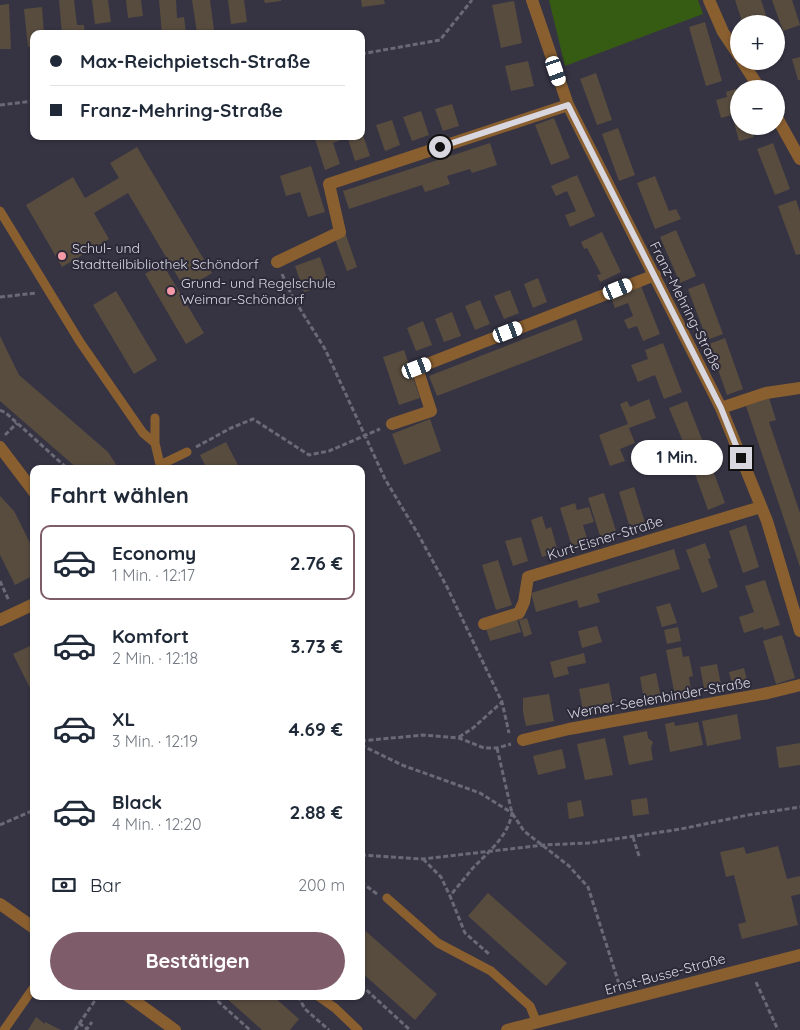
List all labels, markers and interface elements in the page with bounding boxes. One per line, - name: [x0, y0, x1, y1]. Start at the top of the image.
- map controls: [730, 15, 785, 135]
- button: +: [730, 15, 785, 70]
- text: Max-Reichpietsch-Straße: [80, 49, 310, 73]
- car: [544, 54, 567, 88]
- button: −: [730, 80, 785, 135]
- text: Franz-Mehring-Straße: [80, 98, 283, 122]
- route start: [429, 136, 451, 158]
- street label: Franz-Mehring-Straße: [646, 238, 726, 374]
- place label: Schul- und Stadtteilbibliothek Schöndorf: [72, 239, 259, 273]
- marker: Schul- und Stadtteilbibliothek Schöndorf: [56, 250, 68, 262]
- place label: Grund- und Regelschule Weimar-Schöndorf: [181, 274, 336, 308]
- car: [601, 276, 634, 302]
- marker: Grund- und Regelschule Weimar-Schöndorf: [165, 285, 177, 297]
- car: [491, 320, 524, 344]
- car: [400, 356, 433, 380]
- callout: 1 Min.: [631, 440, 724, 476]
- text: 1 Min.: [656, 447, 698, 467]
- route end: [730, 447, 752, 469]
- text: Fahrt wählen: [50, 481, 189, 509]
- street label: Kurt-Eisner-Straße: [545, 512, 665, 564]
- icon: car: [52, 540, 97, 585]
- text: Economy: [112, 541, 196, 565]
- text: 2.76 €: [290, 551, 343, 575]
- text: 1 Min. · 12:17: [112, 565, 195, 585]
- icon: car: [52, 623, 97, 668]
- text: Komfort: [112, 624, 189, 648]
- text: 3.73 €: [290, 634, 343, 658]
- text: 2 Min. · 12:18: [112, 648, 198, 668]
- street label: Werner-Seelenbinder-Straße: [566, 673, 752, 723]
- icon: car: [52, 706, 97, 751]
- text: XL: [112, 707, 135, 731]
- text: 4.69 €: [289, 717, 343, 741]
- text: 3 Min. · 12:19: [112, 731, 198, 751]
- icon: car: [52, 789, 97, 834]
- text: Black: [112, 790, 162, 814]
- text: 2.88 €: [289, 800, 343, 824]
- text: 4 Min. · 12:20: [112, 814, 202, 834]
- icon: cash: [50, 871, 78, 899]
- text: Bar: [90, 873, 121, 897]
- text: 200 m: [298, 875, 345, 895]
- button: Bestätigen: [50, 932, 345, 990]
- street label: Ernst-Busse-Straße: [603, 949, 728, 999]

